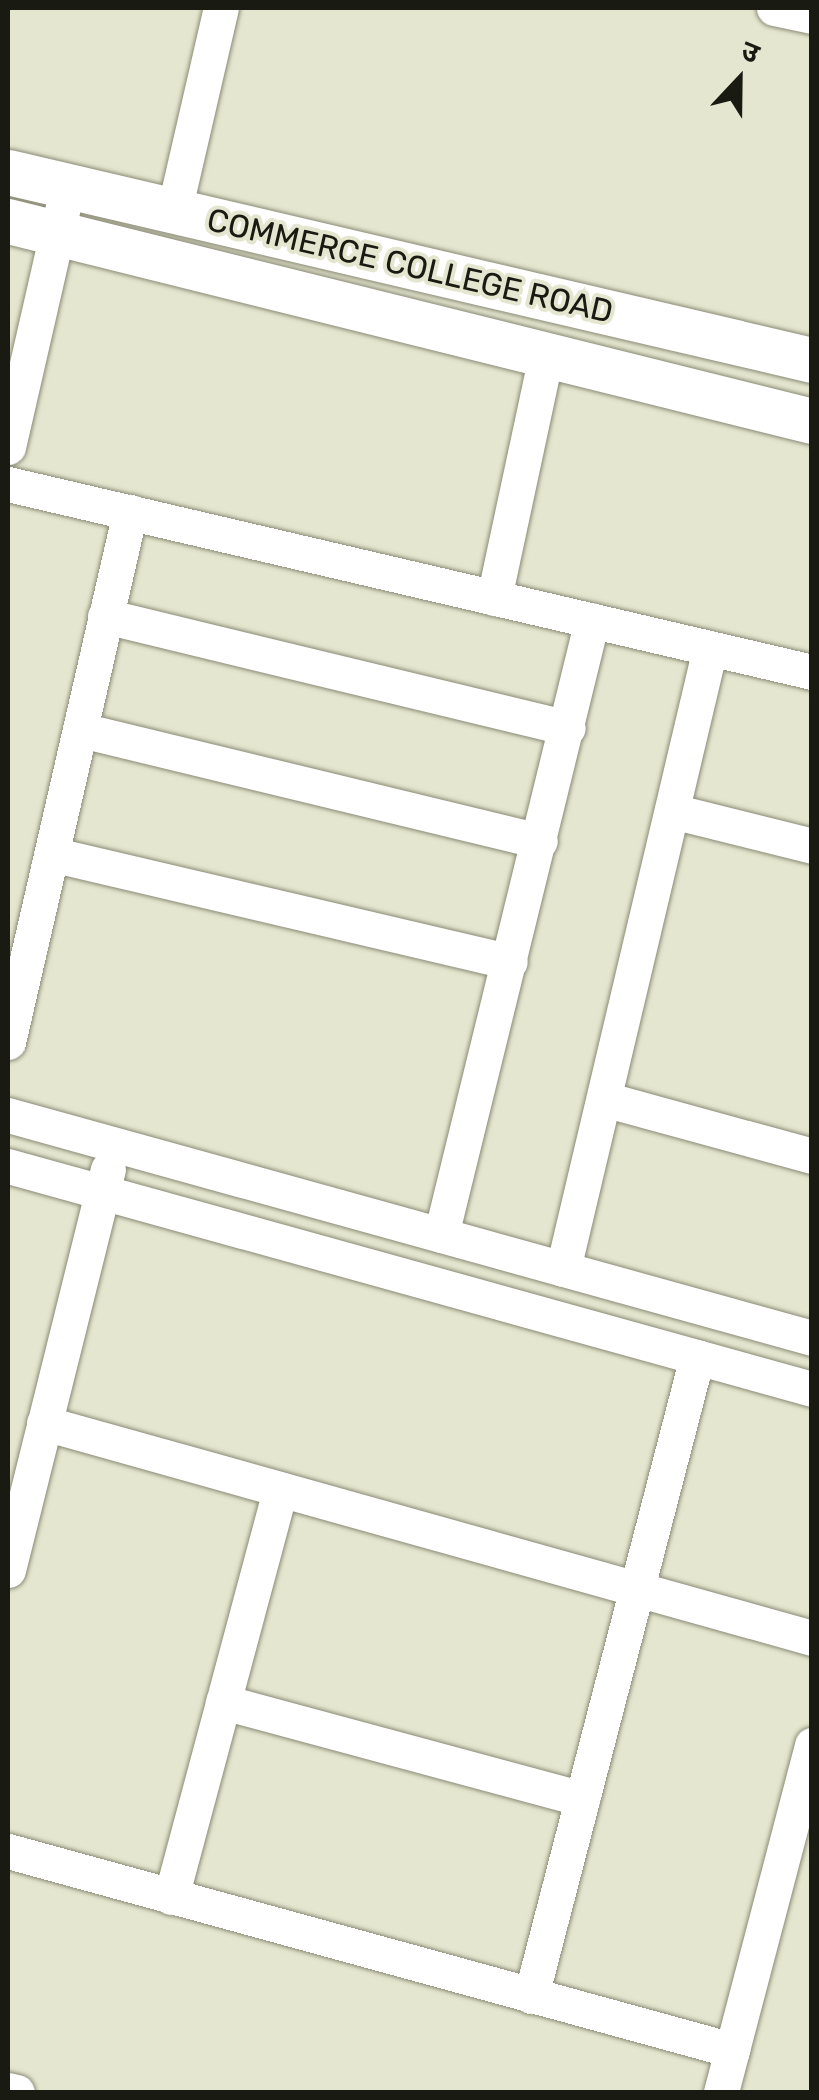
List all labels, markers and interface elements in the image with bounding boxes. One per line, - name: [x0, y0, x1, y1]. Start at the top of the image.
- north arrow: [689, 30, 789, 130]
- text: उ: [737, 33, 764, 70]
- street label: COMMERCE COLLEGE ROAD: [203, 201, 617, 331]

